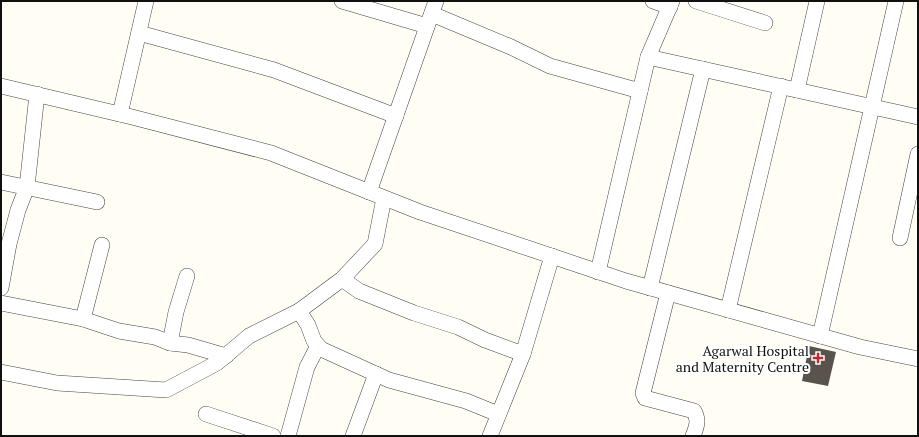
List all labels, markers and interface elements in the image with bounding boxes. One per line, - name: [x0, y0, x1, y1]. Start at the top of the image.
- place label: Agarwal Hospital and Maternity Centre: [676, 341, 809, 376]
- marker: Agarwal Hospital and Maternity Centre: [812, 352, 824, 364]

